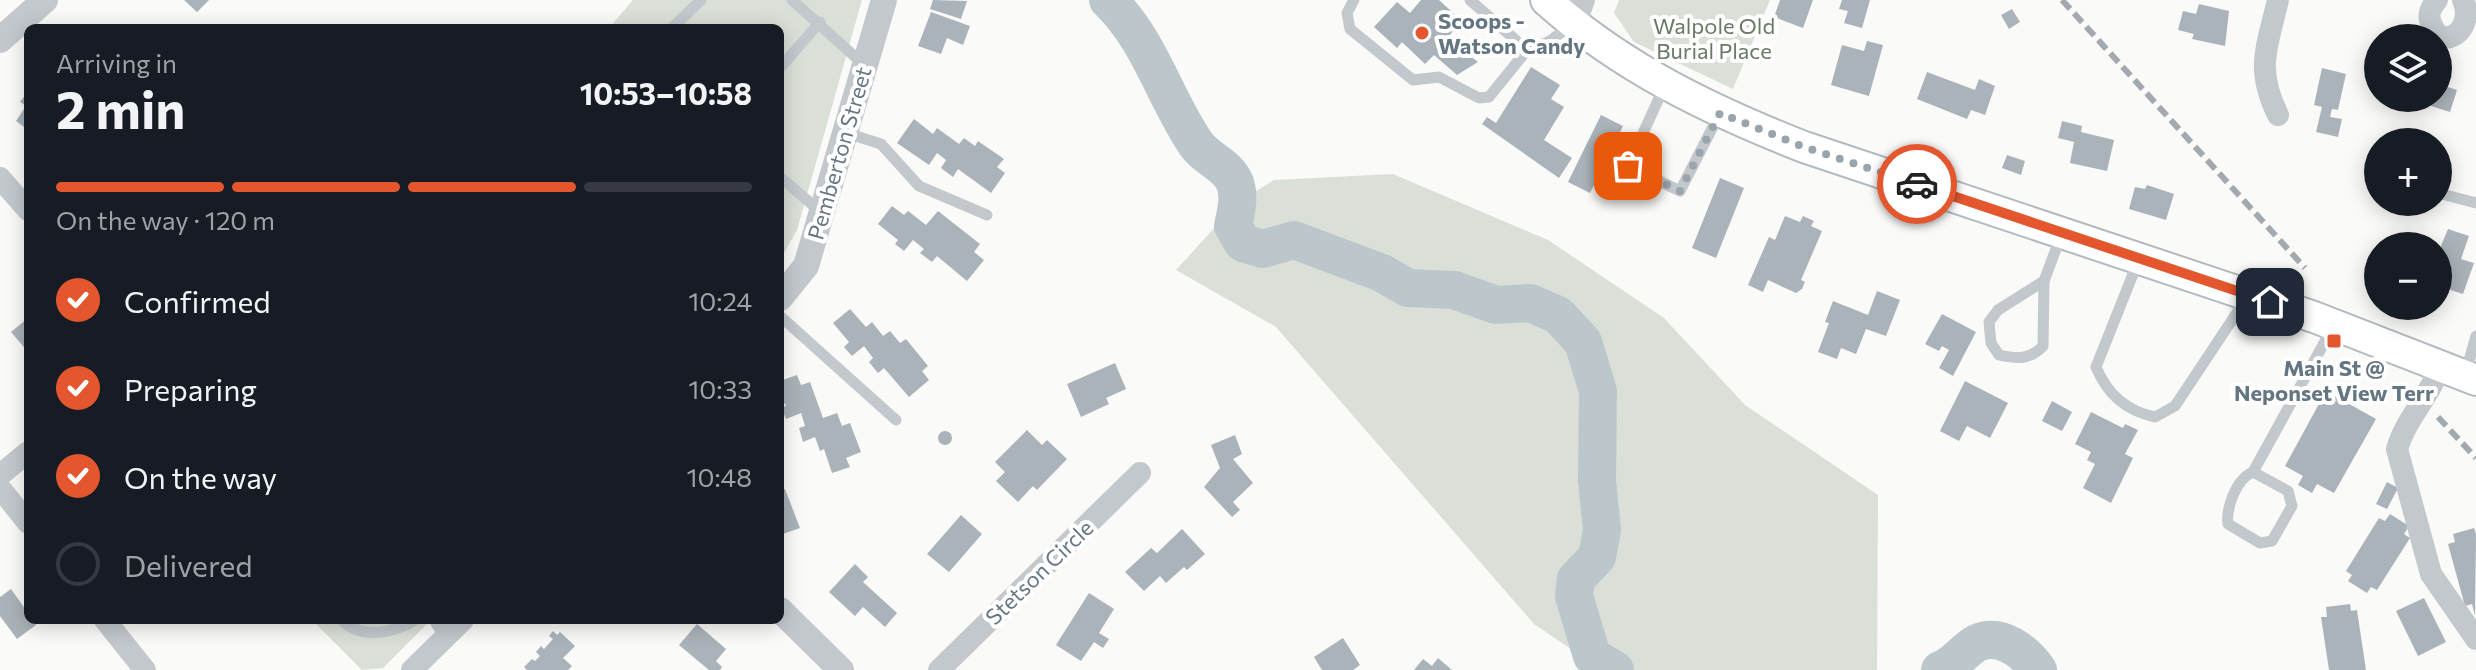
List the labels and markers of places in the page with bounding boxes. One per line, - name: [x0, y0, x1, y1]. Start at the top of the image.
- place label: Scoops - Watson Candy: [1438, 7, 1585, 59]
- marker: Scoops - Watson Candy: [1413, 24, 1431, 42]
- pin: [1594, 132, 1662, 200]
- pin: [2236, 268, 2304, 336]
- marker: Main St @ Neponset View Terr: [2325, 332, 2343, 350]
- place label: Main St @ Neponset View Terr: [2234, 354, 2434, 406]

